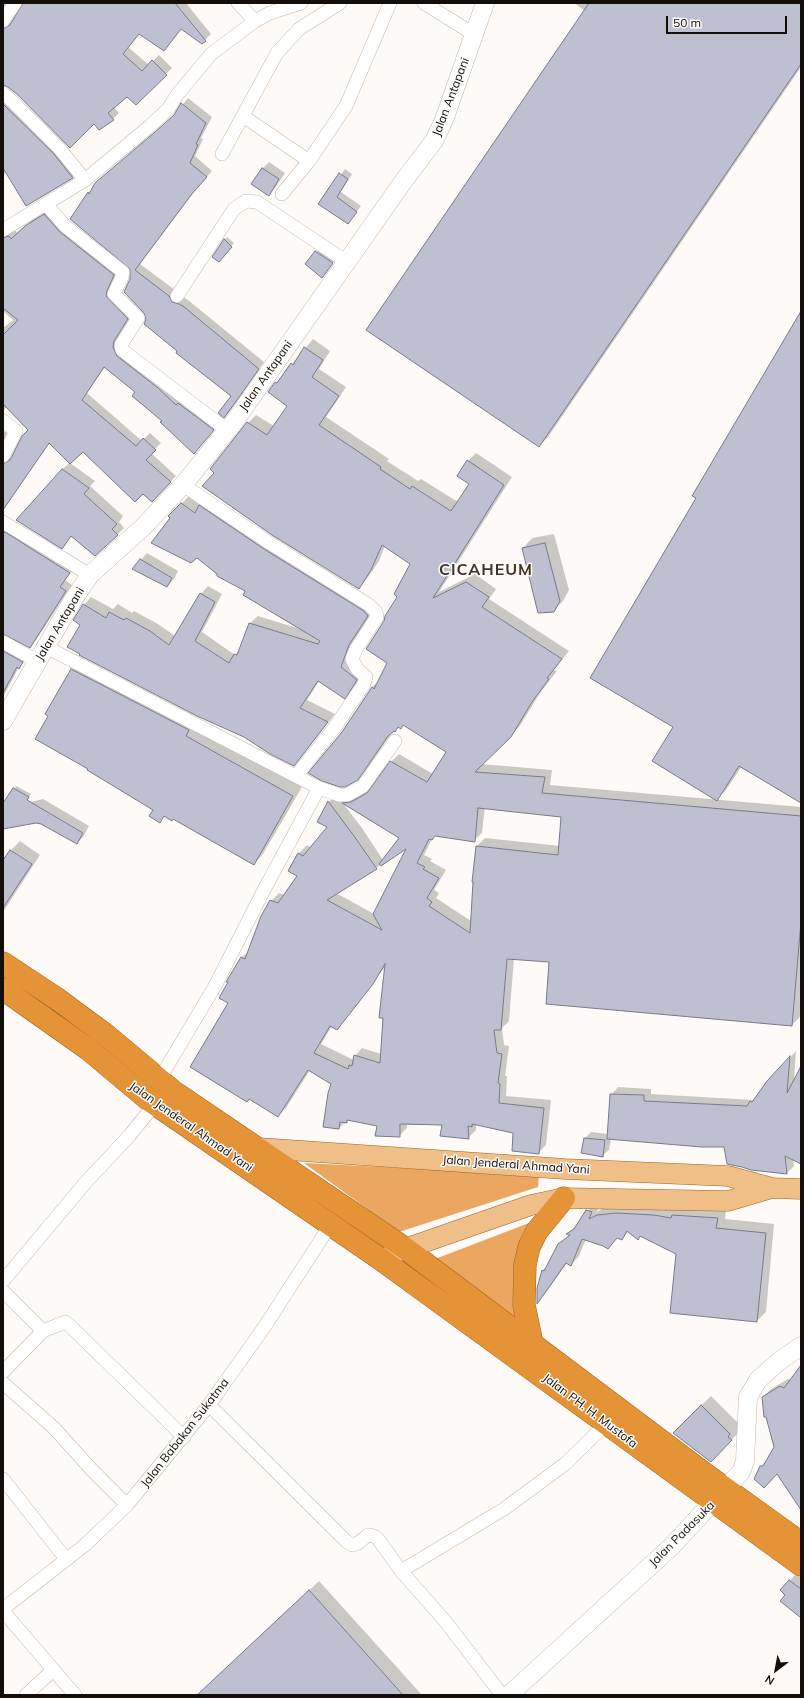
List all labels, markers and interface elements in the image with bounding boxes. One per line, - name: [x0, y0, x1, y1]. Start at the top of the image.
- scale bar: [668, 8, 789, 34]
- text: 50 m: [673, 15, 701, 30]
- street label: Jalan Antapani: [429, 56, 473, 138]
- street label: Jalan Antapani: [236, 338, 296, 414]
- district label: CICAHEUM: [439, 560, 533, 580]
- street label: Jalan Antapani: [32, 585, 88, 663]
- street label: Jalan Jenderal Ahmad Yani: [126, 1079, 256, 1175]
- street label: Jalan Jenderal Ahmad Yani: [442, 1153, 590, 1177]
- street label: Jalan PH. H. Mustofa: [540, 1371, 640, 1451]
- street label: Jalan Babakan Sukatma: [138, 1376, 232, 1490]
- street label: Jalan Padasuka: [646, 1498, 718, 1570]
- north arrow: [756, 1650, 796, 1690]
- text: N: [762, 1672, 777, 1688]

